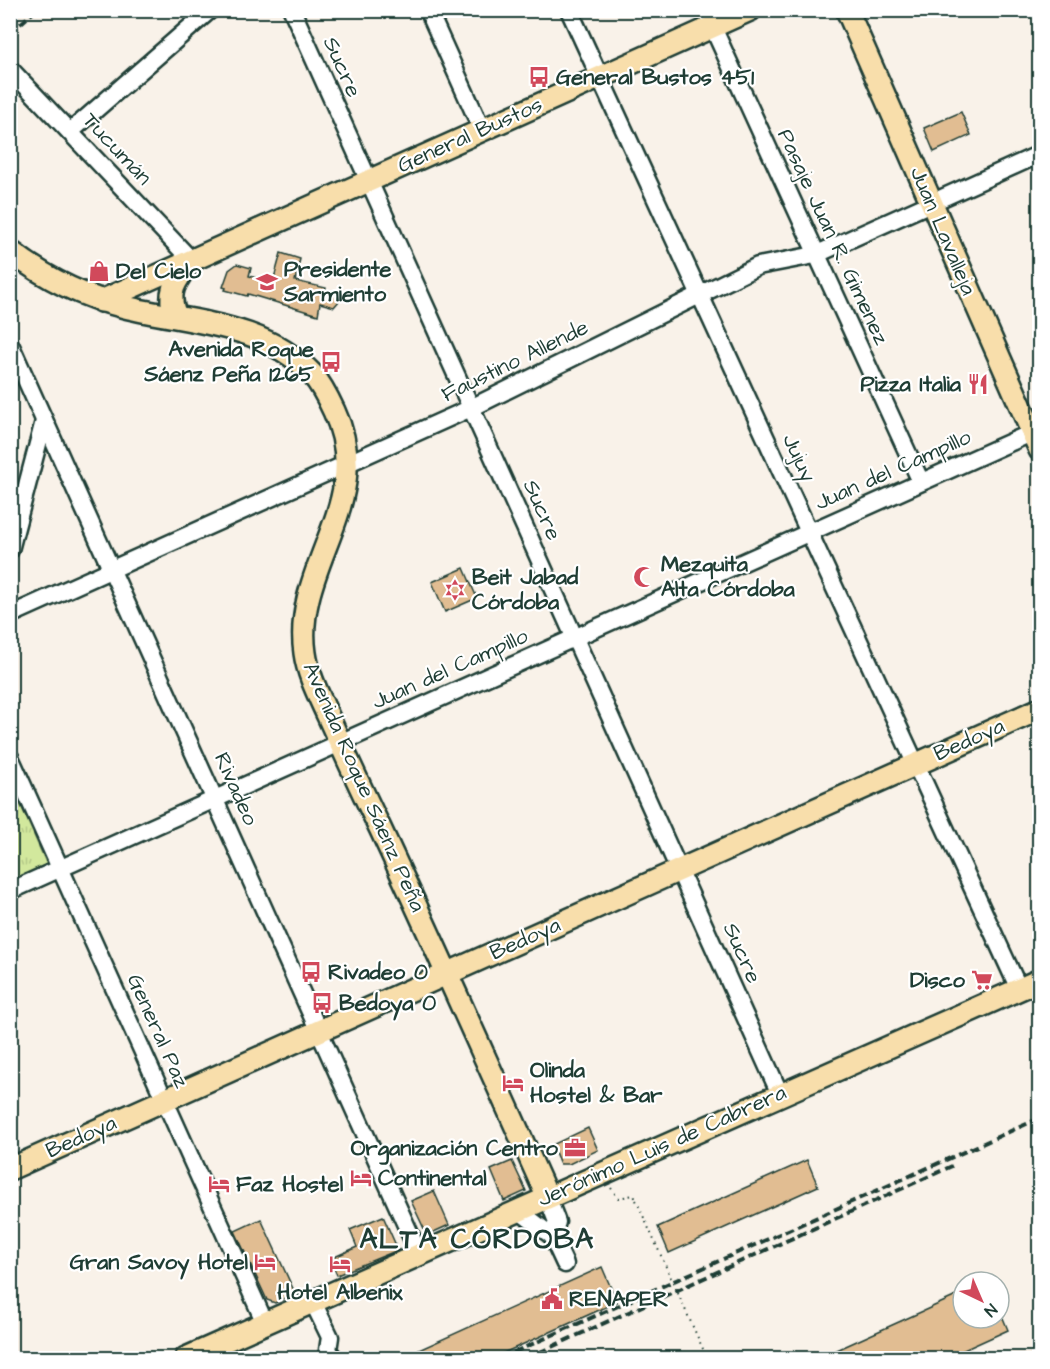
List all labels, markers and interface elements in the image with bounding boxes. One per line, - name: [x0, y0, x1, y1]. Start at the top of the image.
- street label: Sucre: [315, 32, 369, 102]
- place label: General Bustos 451: [556, 62, 754, 93]
- bus stop icon: General Bustos 451: [527, 65, 551, 89]
- street label: General Bustos: [393, 89, 547, 181]
- street label: Tucumán: [75, 106, 159, 192]
- street label: Pasaje Juan R. Gimenez: [769, 124, 897, 350]
- street label: Juan Lavalleja: [902, 162, 984, 300]
- place label: Presidente Sarmiento: [283, 254, 392, 310]
- place label: Del Cielo: [116, 256, 202, 287]
- shop icon: Del Cielo: [87, 259, 111, 283]
- school or university icon: Presidente Sarmiento: [255, 270, 279, 294]
- street label: Faustino Allende: [436, 312, 594, 410]
- place label: Avenida Roque Sáenz Peña 1265: [143, 334, 314, 390]
- bus stop icon: Avenida Roque Sáenz Peña 1265: [319, 350, 343, 374]
- place label: Pizza Italia: [860, 369, 962, 400]
- restaurant icon: Pizza Italia: [966, 372, 990, 396]
- street label: Juan del Campillo: [810, 421, 977, 518]
- street label: Jujuy: [773, 429, 824, 488]
- street label: Sucre: [515, 475, 569, 545]
- place label: Mezquita Alta Córdoba: [661, 549, 796, 605]
- place label: Beit Jabad Córdoba: [472, 562, 579, 618]
- mosque icon: Mezquita Alta Córdoba: [632, 565, 656, 589]
- synagogue icon: Beit Jabad Córdoba: [443, 578, 467, 602]
- street label: Juan del Campillo: [367, 620, 534, 717]
- street label: Avenida Roque Sáenz Peña: [295, 657, 433, 917]
- street label: Bedoya: [929, 711, 1010, 770]
- street label: Rivadeo: [206, 747, 266, 831]
- street label: Bedoya: [485, 910, 566, 969]
- street label: Sucre: [715, 918, 769, 988]
- place label: Rivadeo 0: [328, 957, 428, 988]
- bus stop icon: Rivadeo 0: [299, 960, 323, 984]
- place label: Disco: [910, 965, 966, 996]
- supermarket icon: Disco: [970, 968, 994, 992]
- street label: General Paz: [119, 969, 197, 1093]
- place label: Bedoya 0: [339, 988, 436, 1021]
- bus stop icon: Bedoya 0: [310, 991, 334, 1015]
- place label: Olinda Hostel & Bar: [530, 1055, 663, 1111]
- hotel icon: Olinda Hostel & Bar: [501, 1071, 525, 1095]
- street label: Jerónimo Luis de Cabrera: [533, 1077, 791, 1215]
- street label: Bedoya: [41, 1108, 122, 1167]
- place label: Organización Centro: [351, 1133, 559, 1165]
- office icon: Organización Centro: [563, 1136, 587, 1160]
- place label: Continental: [378, 1163, 487, 1194]
- hotel icon: Continental: [349, 1166, 373, 1190]
- place label: Faz Hostel: [236, 1169, 344, 1200]
- hotel icon: Faz Hostel: [207, 1172, 231, 1196]
- district label: ALTA CÓRDOBA: [359, 1220, 595, 1259]
- place label: Gran Savoy Hotel: [70, 1247, 249, 1280]
- hotel icon: Gran Savoy Hotel: [253, 1250, 277, 1274]
- hotel icon: Hotel Albenix: [328, 1252, 352, 1276]
- north arrow: [951, 1270, 1011, 1330]
- place label: Hotel Albenix: [277, 1277, 403, 1308]
- place label: RENAPER: [569, 1284, 669, 1315]
- public building icon: RENAPER: [540, 1287, 564, 1311]
- text: N: [979, 1299, 1002, 1321]

